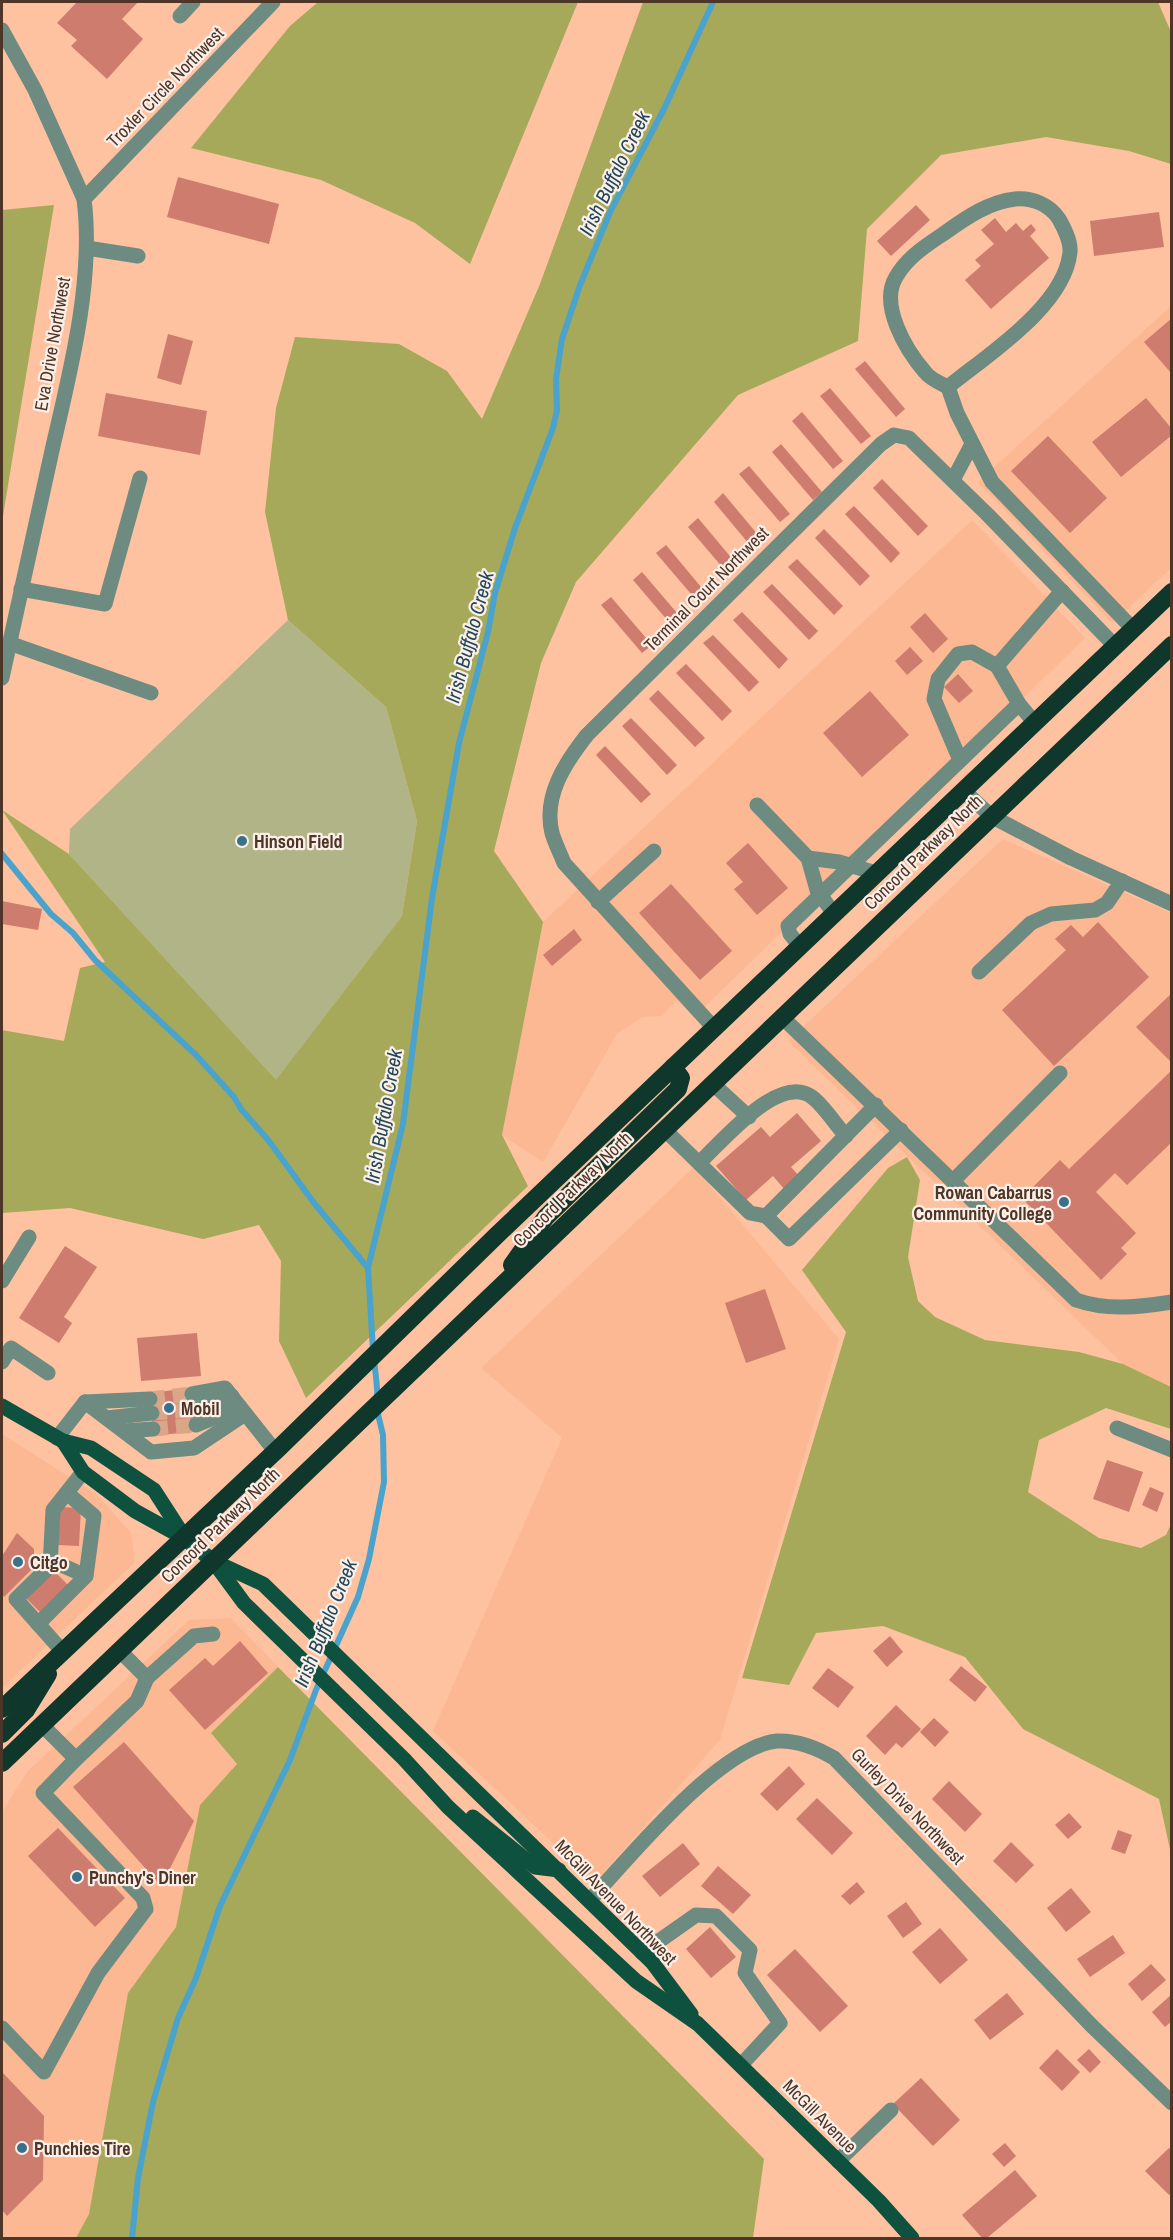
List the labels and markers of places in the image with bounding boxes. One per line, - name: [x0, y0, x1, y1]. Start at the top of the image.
- place label: Hinson Field: [254, 829, 343, 854]
- marker: Hinson Field: [235, 834, 249, 848]
- place label: Rowan Cabarrus Community College: [913, 1180, 1052, 1226]
- marker: Rowan Cabarrus Community College: [1057, 1195, 1071, 1209]
- place label: Mobil: [181, 1396, 220, 1421]
- marker: Mobil: [162, 1401, 176, 1415]
- place label: Citgo: [30, 1550, 68, 1575]
- marker: Citgo: [11, 1555, 25, 1569]
- place label: Punchy's Diner: [89, 1865, 196, 1890]
- marker: Punchy's Diner: [70, 1870, 84, 1884]
- place label: Punchies Tire: [34, 2136, 131, 2161]
- marker: Punchies Tire: [15, 2141, 29, 2155]

